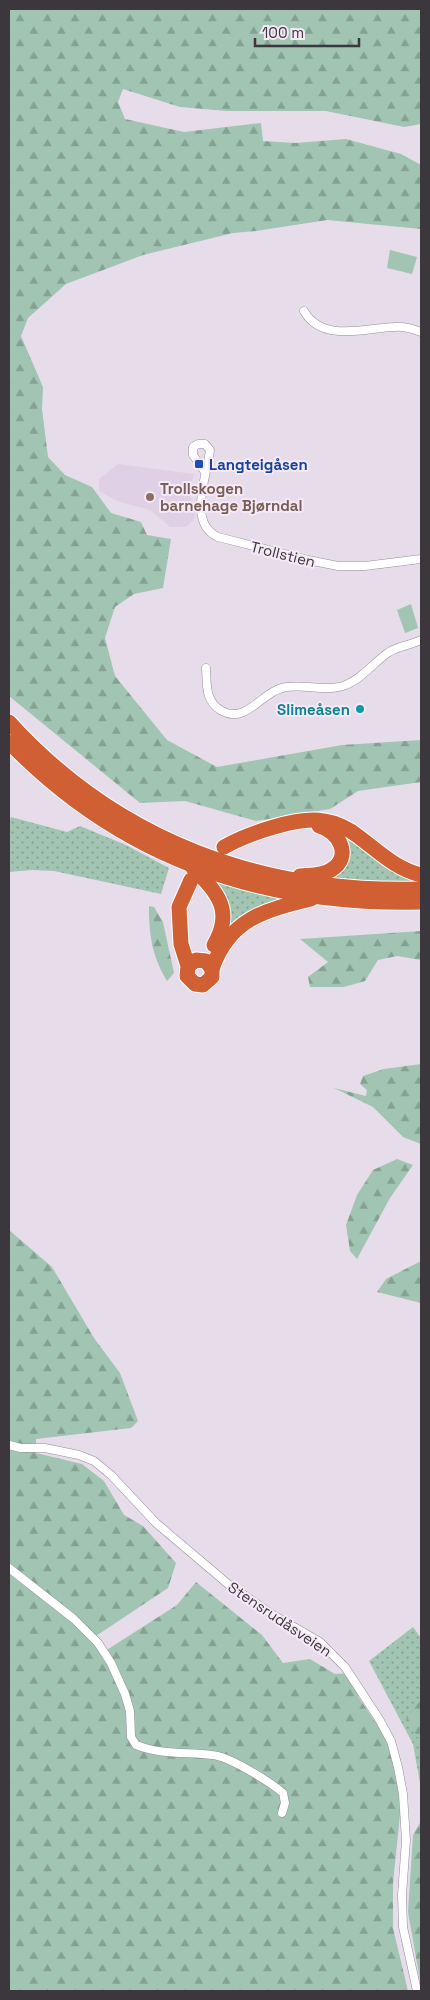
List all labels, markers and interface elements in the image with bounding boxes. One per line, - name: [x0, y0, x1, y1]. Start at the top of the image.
- scale bar: [255, 15, 359, 47]
- text: 100 m: [262, 23, 304, 42]
- place label: Langteigåsen: [209, 455, 308, 474]
- marker: Langteigåsen: [193, 458, 205, 470]
- place label: Trollskogen barnehage Bjørndal: [160, 479, 302, 515]
- marker: Trollskogen barnehage Bjørndal: [144, 491, 156, 503]
- street label: Trollstien: [249, 537, 317, 571]
- place label: Slimeåsen: [277, 700, 350, 719]
- marker: Slimeåsen: [354, 703, 366, 715]
- street label: Stensrudåsveien: [225, 1577, 335, 1661]

